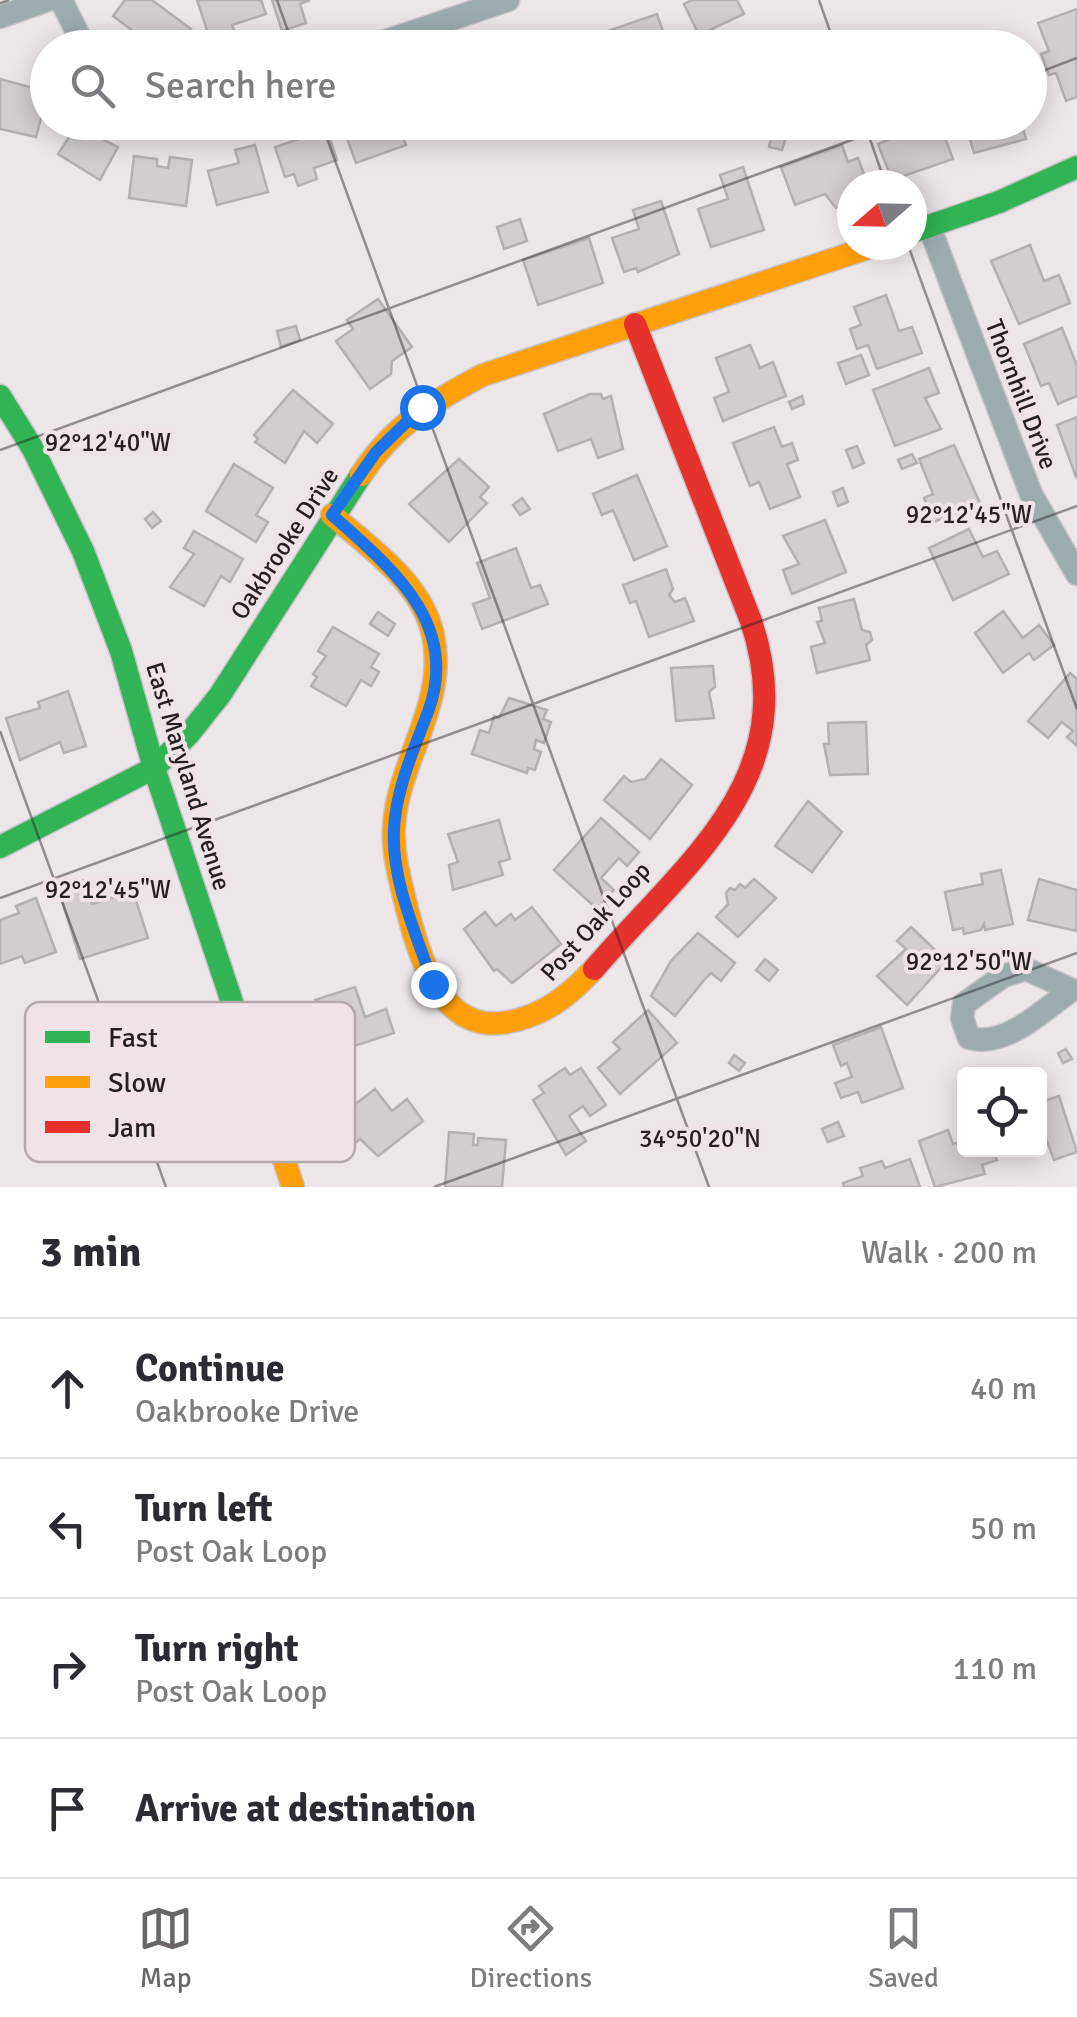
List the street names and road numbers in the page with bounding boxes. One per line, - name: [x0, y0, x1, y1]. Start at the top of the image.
- street label: Thornhill Drive: [979, 315, 1064, 473]
- street label: Oakbrooke Drive: [224, 461, 345, 625]
- street label: East Maryland Avenue: [139, 658, 238, 894]
- street label: Post Oak Loop: [534, 855, 657, 988]

